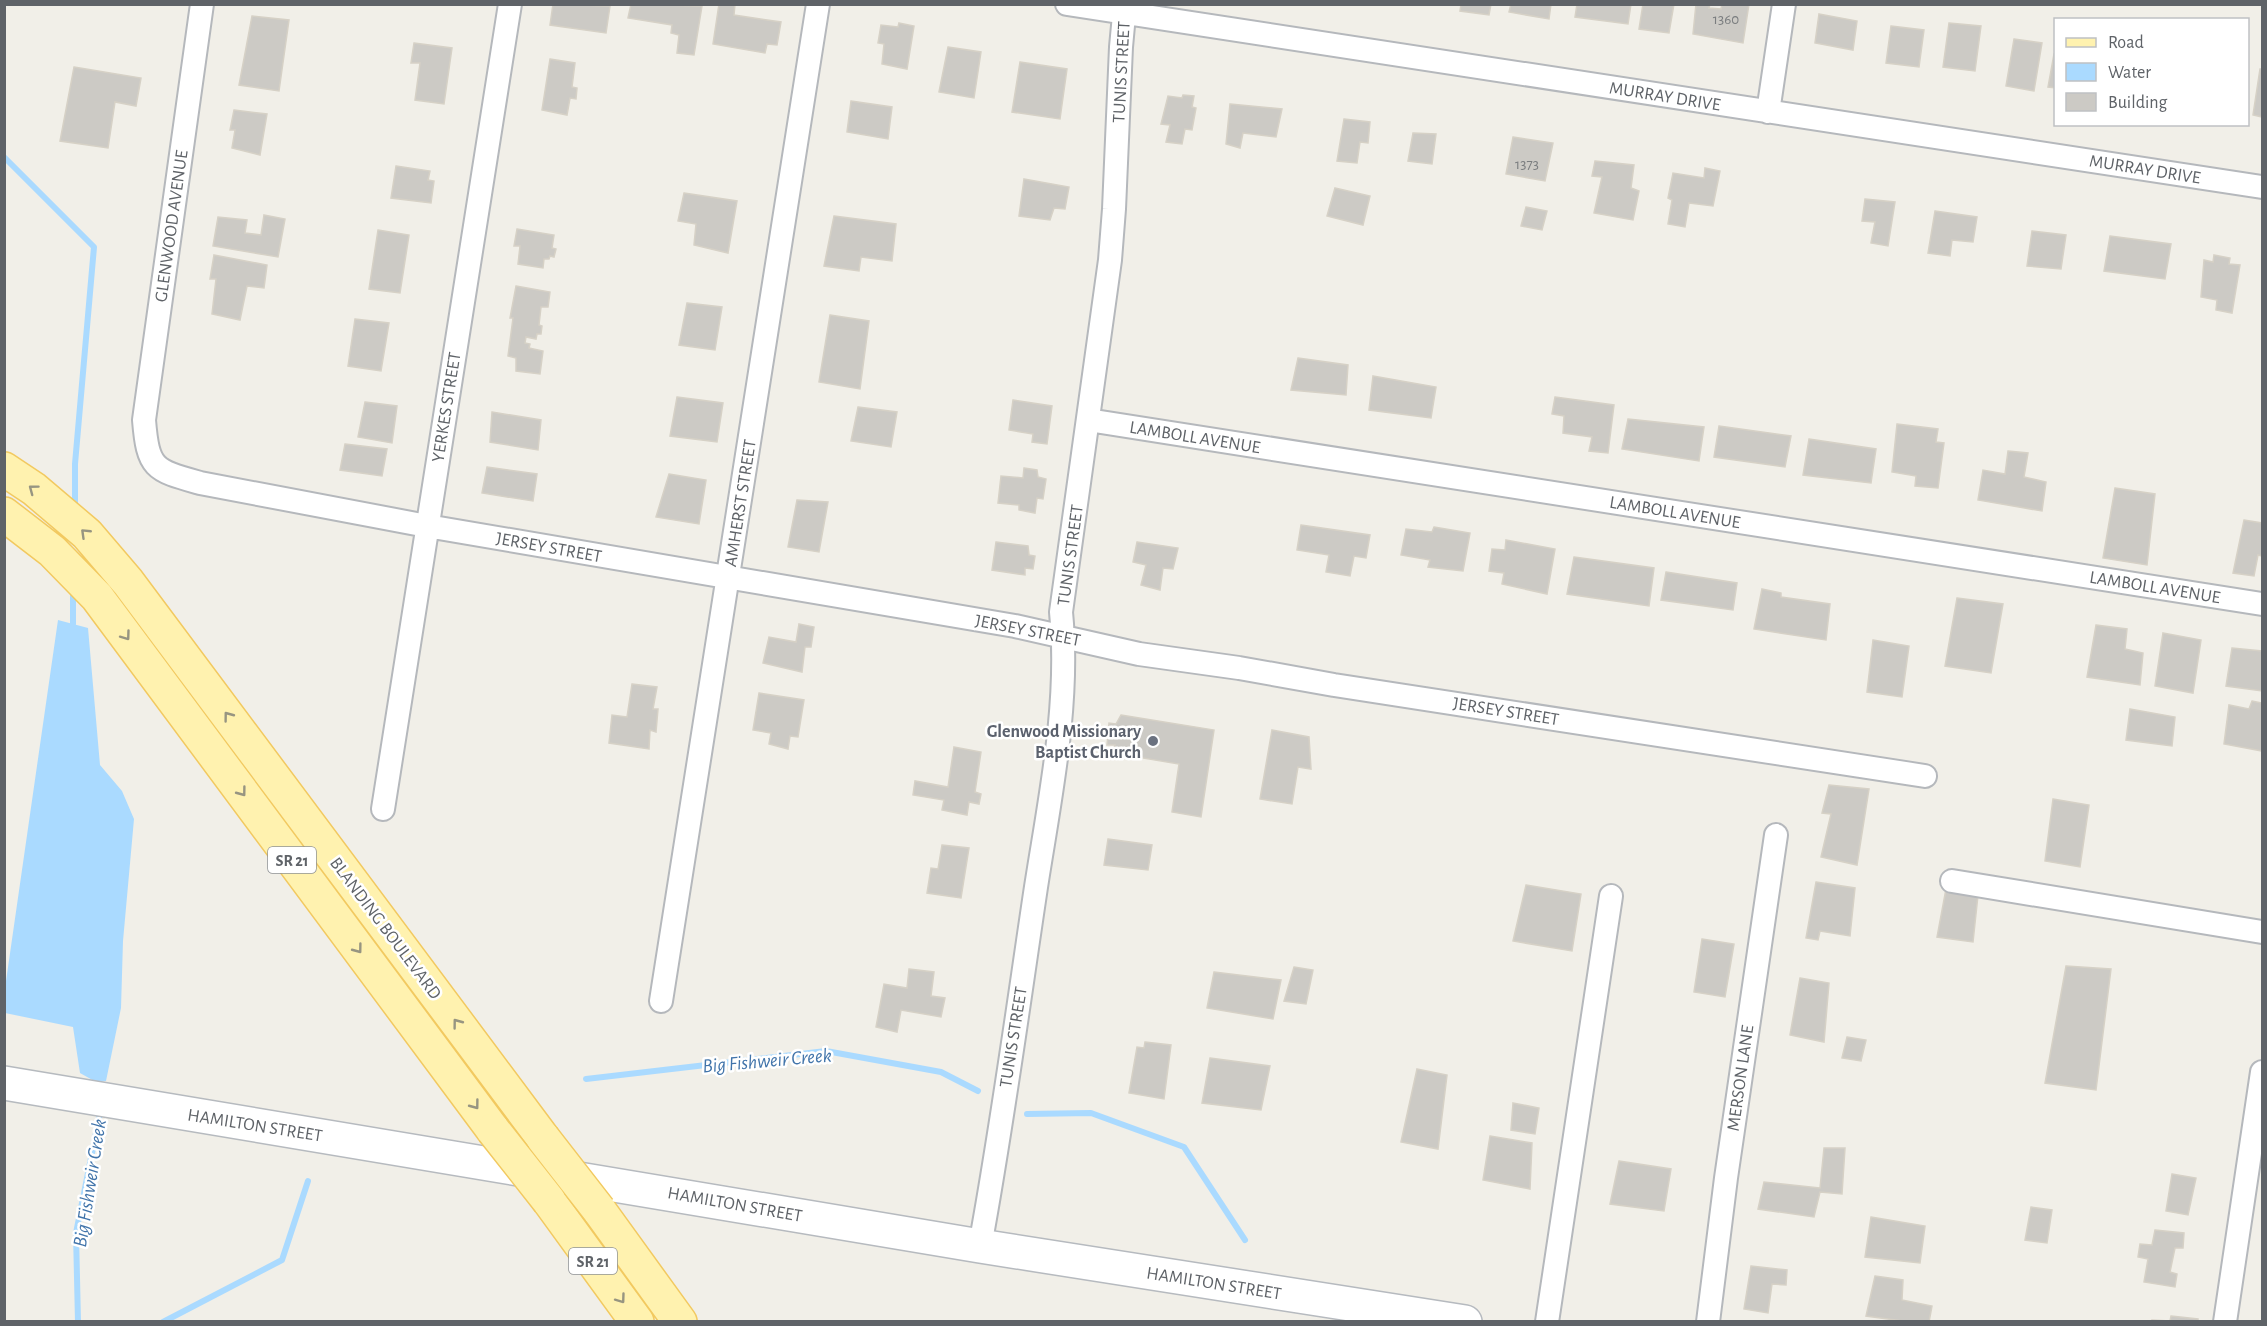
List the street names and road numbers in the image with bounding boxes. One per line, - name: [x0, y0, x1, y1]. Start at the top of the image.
- street label: TUNIS STREET: [1110, 21, 1134, 123]
- street label: MURRAY DRIVE: [1608, 79, 1722, 115]
- street label: GLENWOOD AVENUE: [152, 149, 192, 303]
- street label: MURRAY DRIVE: [2088, 152, 2202, 188]
- street label: YERKES STREET: [429, 351, 465, 464]
- street label: LAMBOLL AVENUE: [1128, 419, 1262, 457]
- street label: AMHERST STREET: [722, 438, 760, 568]
- street label: LAMBOLL AVENUE: [1608, 494, 1742, 532]
- street label: TUNIS STREET: [1055, 503, 1087, 607]
- street label: JERSEY STREET: [495, 530, 603, 566]
- street label: LAMBOLL AVENUE: [2088, 569, 2222, 607]
- street label: JERSEY STREET: [974, 612, 1082, 650]
- street label: JERSEY STREET: [1452, 695, 1560, 729]
- road number: SR 21: [268, 847, 316, 873]
- street label: BLANDING BOULEVARD: [326, 854, 444, 1003]
- street label: TUNIS STREET: [997, 985, 1031, 1089]
- street label: MERSON LANE: [1725, 1024, 1757, 1132]
- street label: HAMILTON STREET: [186, 1106, 324, 1146]
- street label: HAMILTON STREET: [666, 1184, 804, 1226]
- road number: SR 21: [569, 1248, 617, 1274]
- street label: HAMILTON STREET: [1145, 1264, 1283, 1304]

